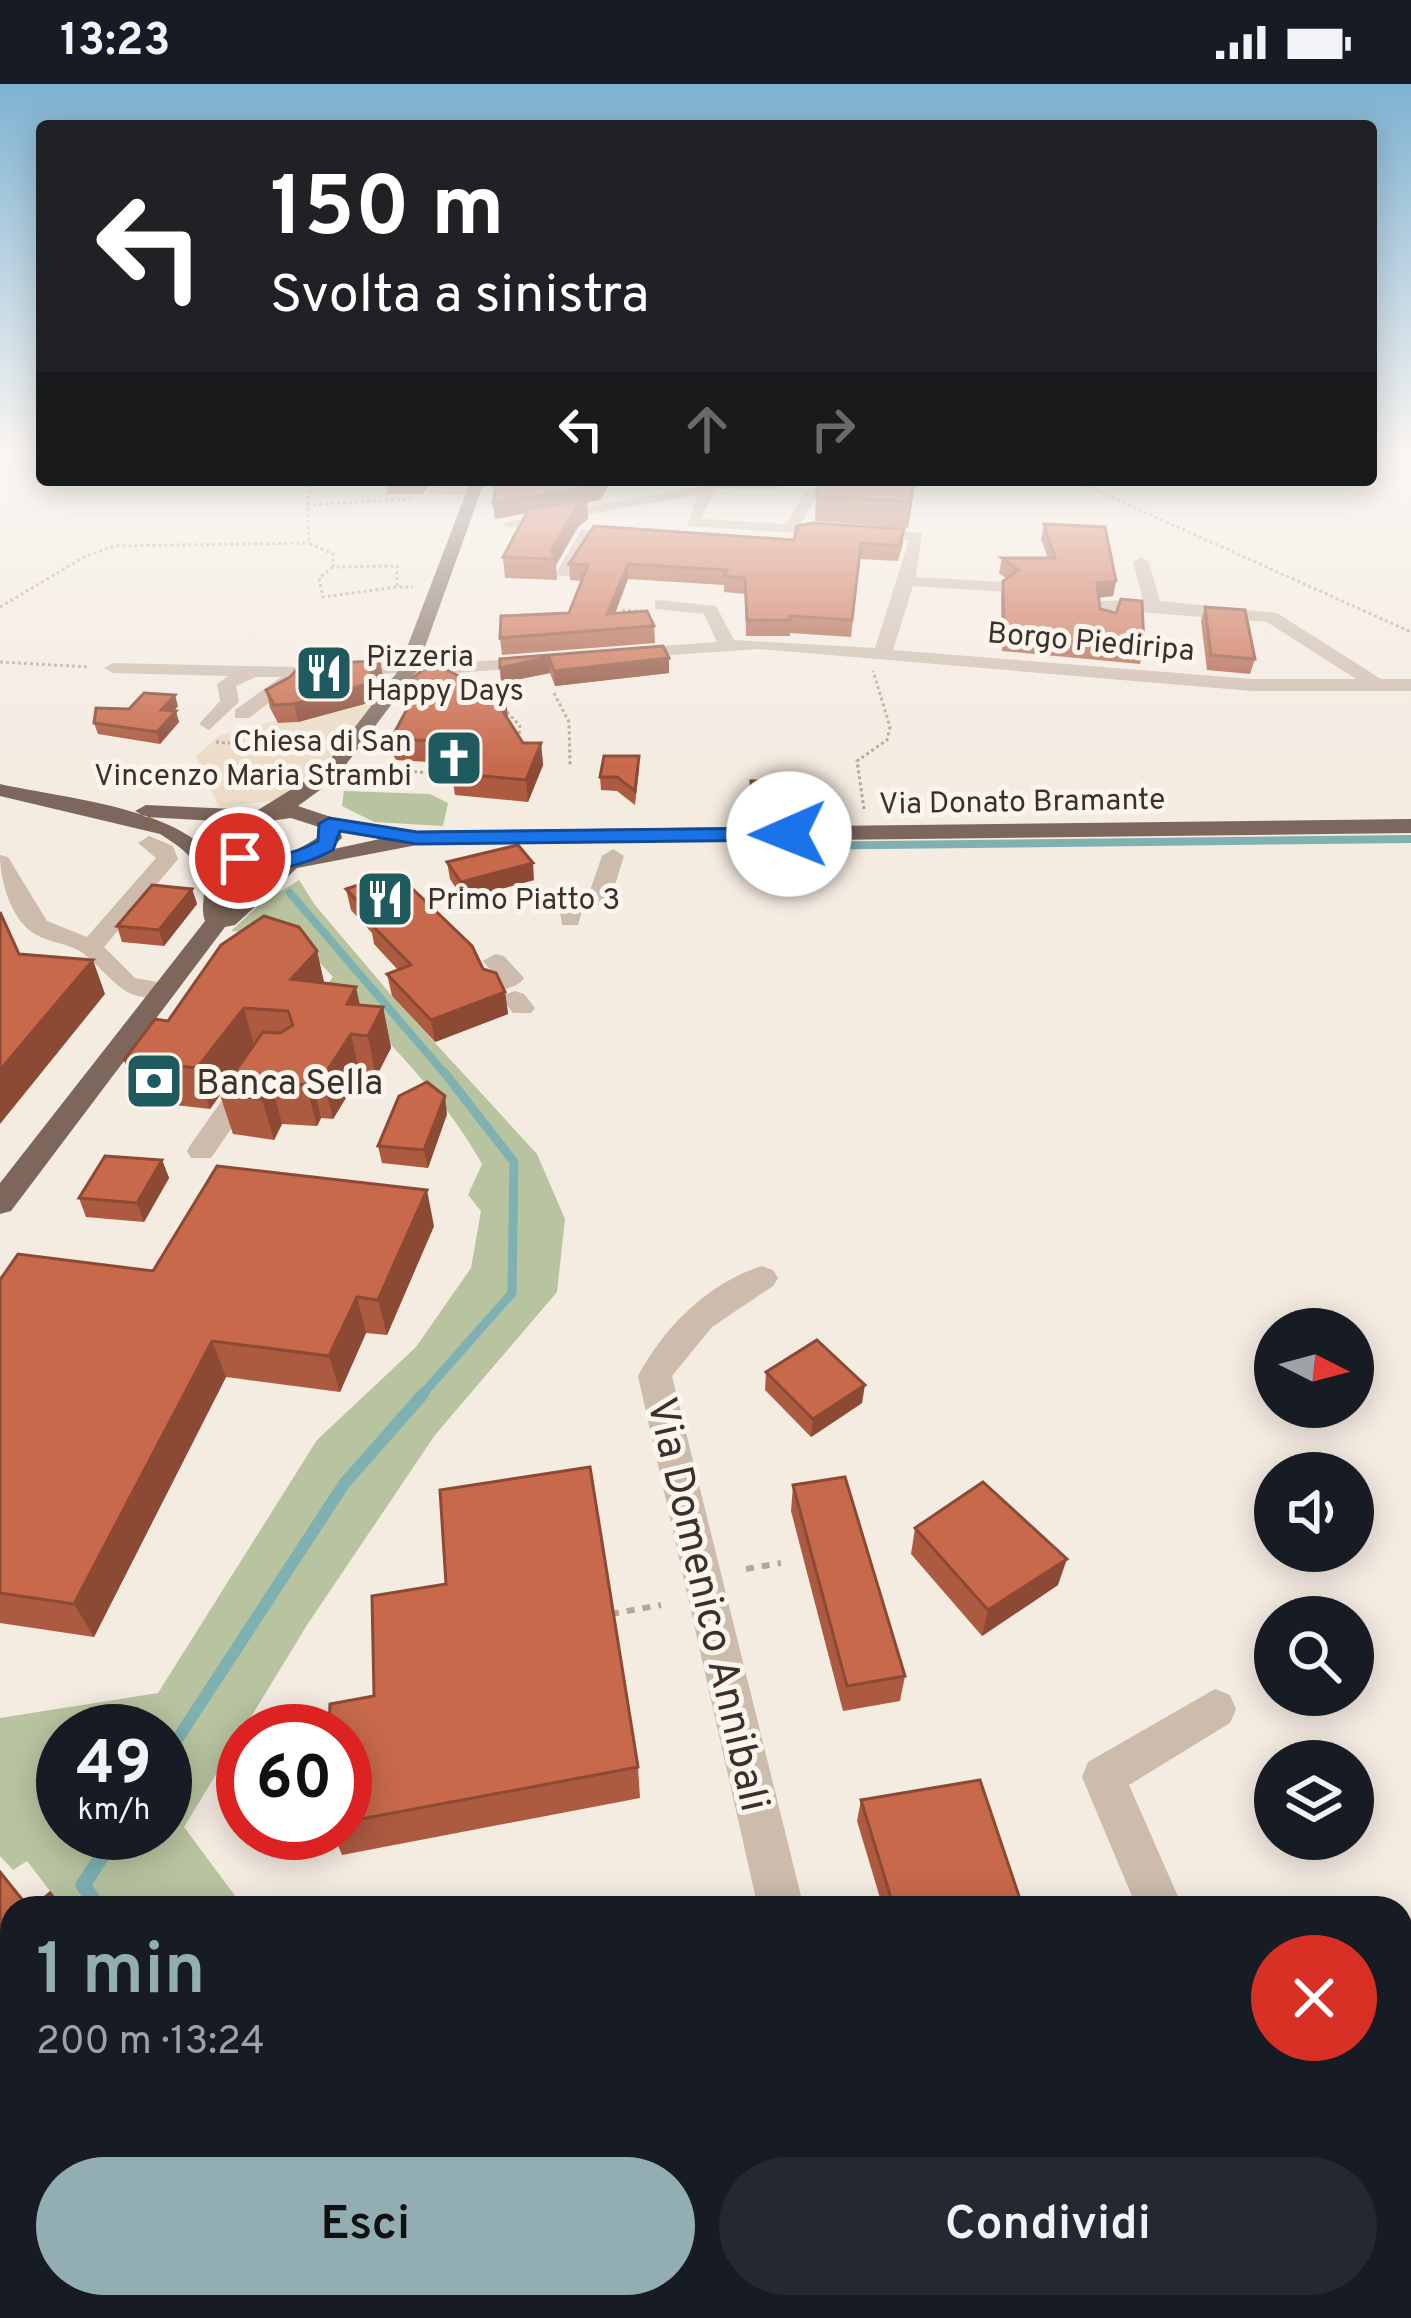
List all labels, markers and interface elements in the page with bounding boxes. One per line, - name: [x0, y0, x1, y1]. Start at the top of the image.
- text: 13:23: [60, 14, 170, 71]
- text: 150 m: [270, 159, 505, 265]
- icon: left: [72, 168, 228, 324]
- text: Svolta a sinistra: [270, 263, 650, 332]
- icon: left: [548, 396, 614, 462]
- icon: ahead: [674, 396, 740, 462]
- icon: right: [800, 396, 866, 462]
- street label: Borgo Piediripa: [986, 616, 1196, 671]
- place label: Pizzeria Happy Days: [366, 640, 524, 711]
- restaurant icon: Pizzeria Happy Days: [293, 642, 355, 704]
- place label: Chiesa di San Vincenzo Maria Strambi: [94, 725, 412, 796]
- church icon: Chiesa di San Vincenzo Maria Strambi: [423, 727, 485, 789]
- position arrow: [726, 771, 852, 897]
- street label: Via Donato Bramante: [879, 783, 1165, 824]
- pin: [189, 807, 291, 909]
- icon: arrive: [207, 825, 273, 891]
- restaurant icon: Primo Piatto 3: [354, 868, 416, 930]
- place label: Primo Piatto 3: [427, 883, 620, 920]
- bank icon: Banca Sella: [123, 1050, 185, 1112]
- place label: Banca Sella: [196, 1062, 383, 1108]
- north arrow: [1254, 1308, 1374, 1428]
- map controls: [1254, 1308, 1374, 1860]
- street label: Via Domenico Annibali: [632, 1393, 779, 1817]
- button: sound: [1254, 1452, 1374, 1572]
- button: search: [1254, 1596, 1374, 1716]
- speed limit sign: 60: [216, 1704, 372, 1860]
- text: 49: [76, 1729, 152, 1805]
- button: layers: [1254, 1740, 1374, 1860]
- text: km/h: [78, 1793, 150, 1830]
- text: 1 min: [36, 1928, 206, 2020]
- button: close: [1251, 1935, 1377, 2061]
- text: 200 m · 13:24: [36, 2019, 265, 2068]
- button: Esci: [36, 2157, 695, 2295]
- button: Condividi: [719, 2157, 1377, 2295]

